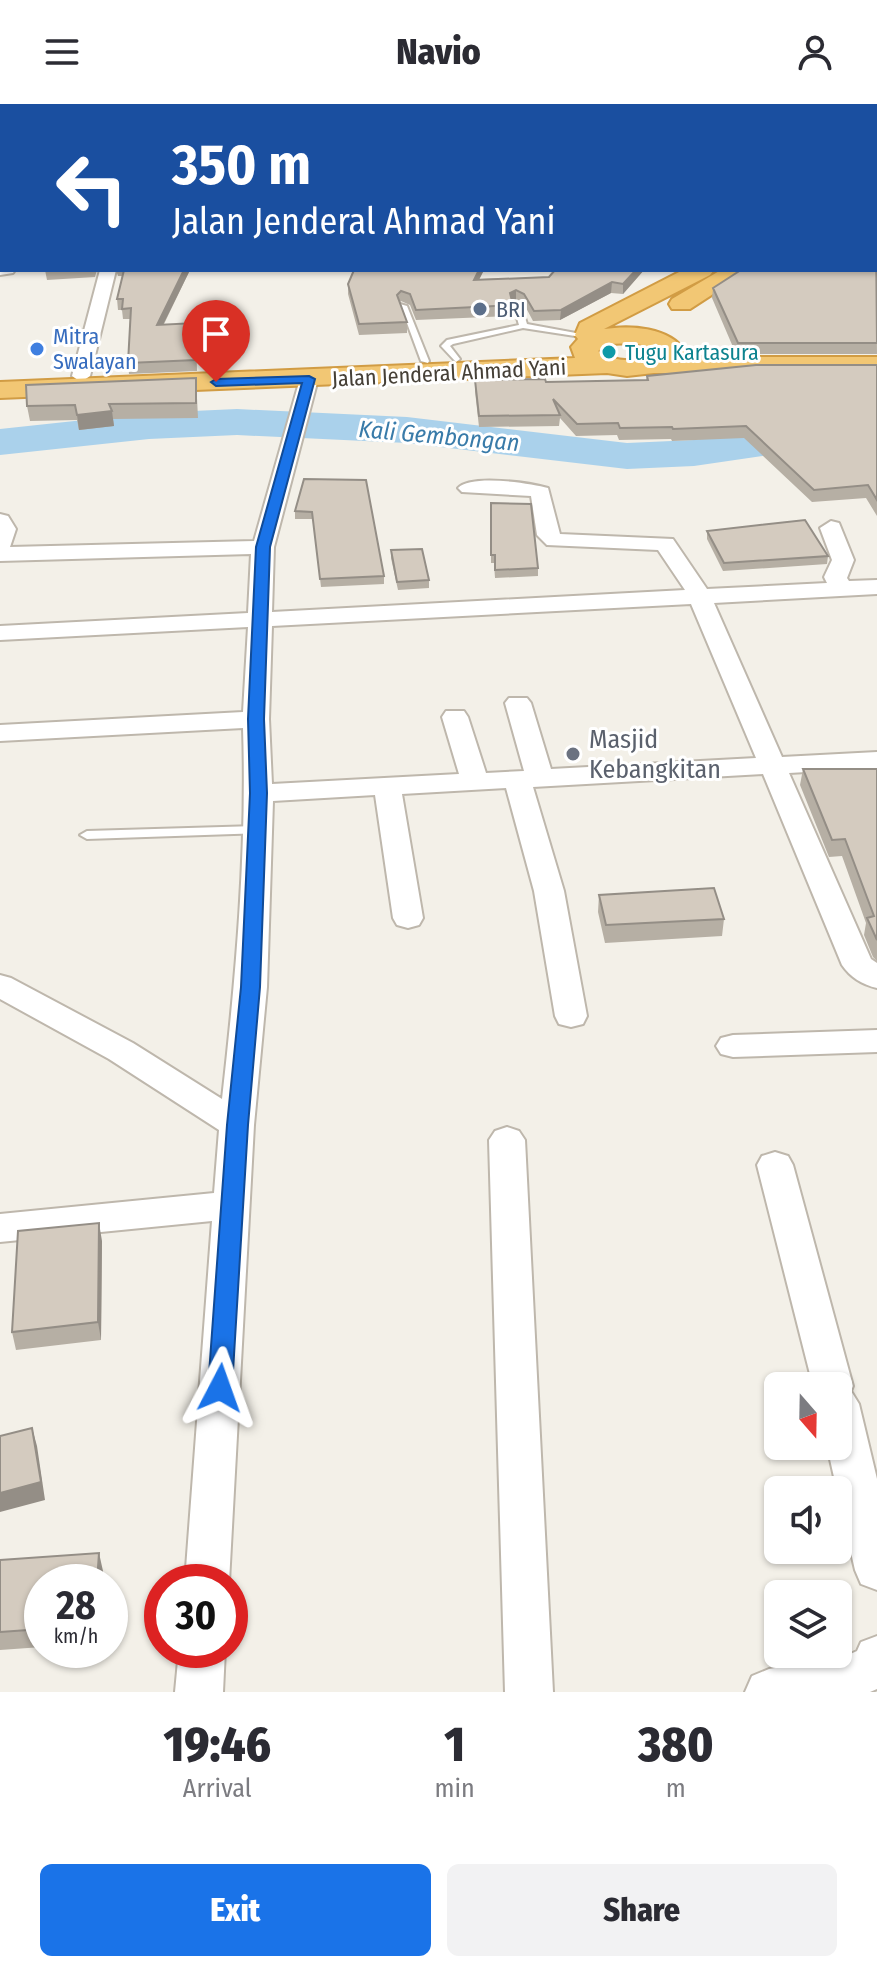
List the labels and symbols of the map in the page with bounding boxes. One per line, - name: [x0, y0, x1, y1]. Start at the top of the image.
- place label: BRI: [496, 296, 526, 323]
- pin: [182, 300, 250, 382]
- marker: BRI: [471, 300, 489, 318]
- place label: Mitra Swalayan: [53, 323, 137, 375]
- place label: Tugu Kartasura: [625, 339, 759, 366]
- marker: Mitra Swalayan: [28, 340, 46, 358]
- marker: Tugu Kartasura: [600, 343, 618, 361]
- street label: Jalan Jenderal Ahmad Yani: [331, 353, 567, 393]
- water label: Kali Gembongan: [357, 415, 521, 457]
- place label: Masjid Kebangkitan: [589, 724, 721, 785]
- marker: Masjid Kebangkitan: [564, 745, 582, 763]
- position arrow: [178, 1346, 262, 1430]
- north arrow: [764, 1372, 852, 1460]
- speed limit sign: 30: [144, 1564, 248, 1668]

